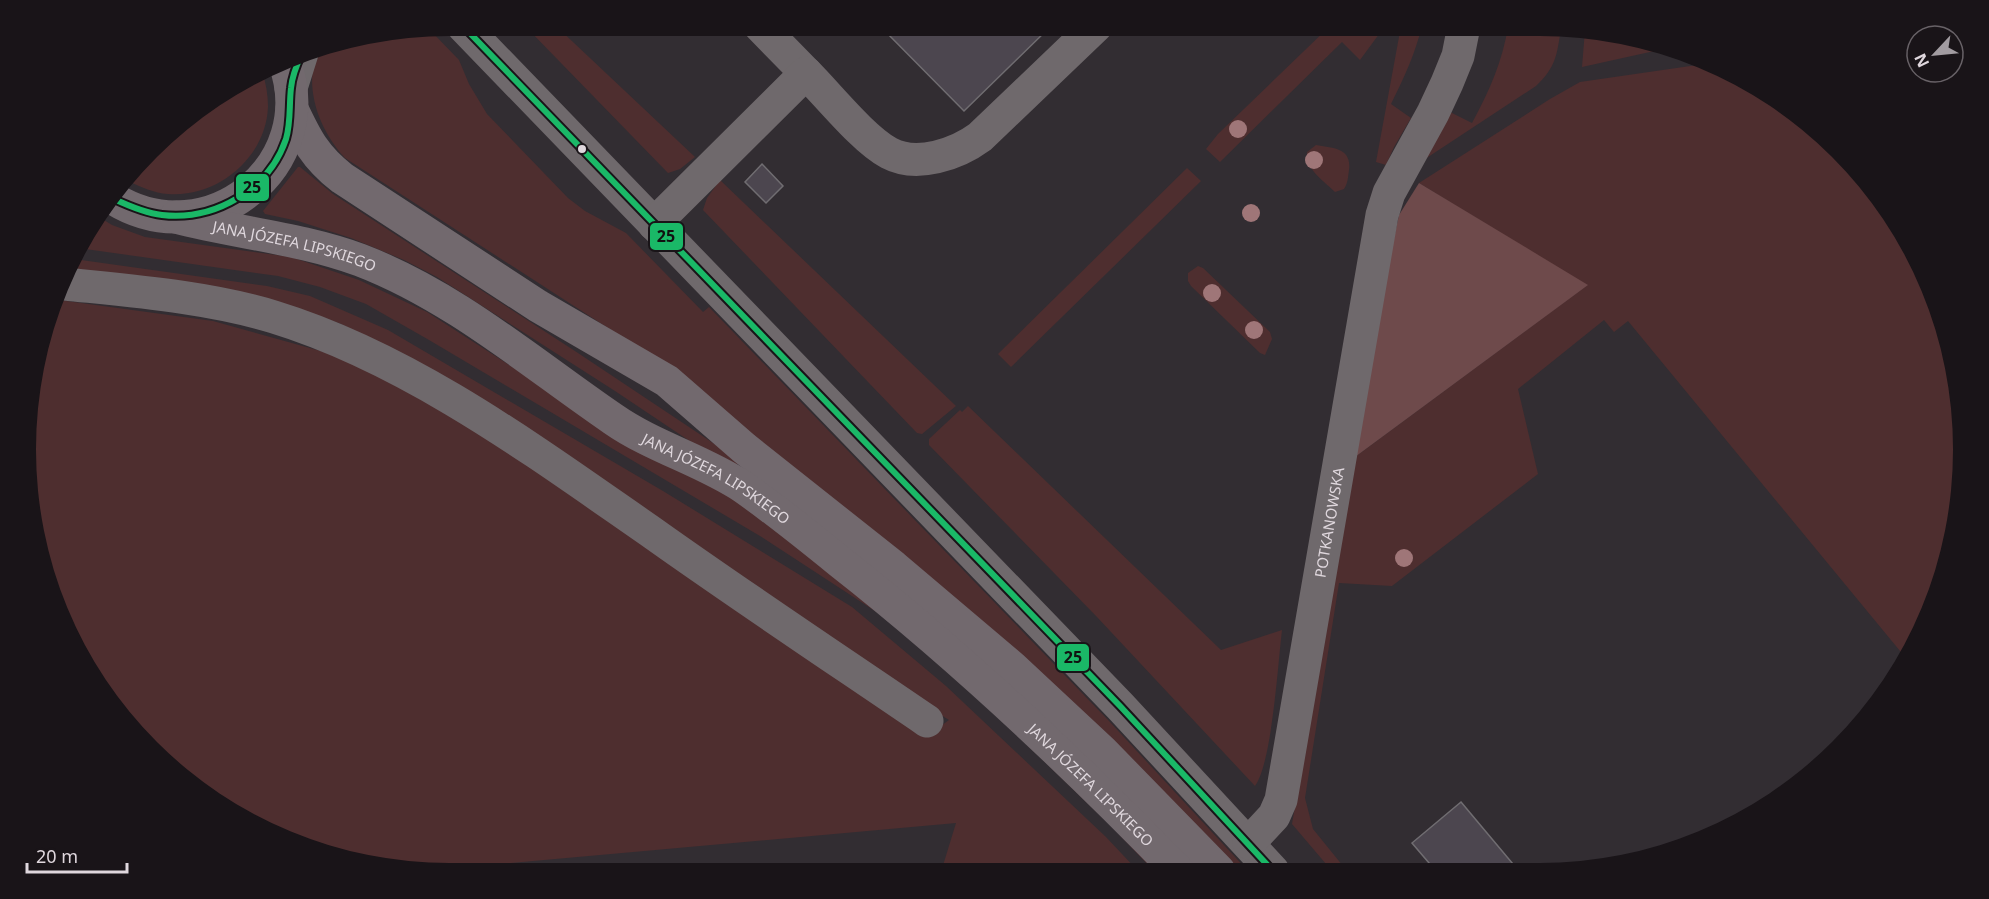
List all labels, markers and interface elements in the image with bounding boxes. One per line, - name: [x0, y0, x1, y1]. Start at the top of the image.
- north arrow: [1905, 24, 1965, 84]
- text: N: [1909, 50, 1934, 71]
- unlabelled marker: [576, 143, 588, 155]
- line badge: 25: [235, 173, 270, 202]
- text: 25: [243, 176, 261, 198]
- street label: JANA JÓZEFA LIPSKIEGO: [209, 215, 379, 276]
- line badge: 25: [649, 222, 684, 251]
- text: 25: [657, 225, 675, 247]
- street label: JANA JÓZEFA LIPSKIEGO: [637, 427, 794, 528]
- street label: POTKANOWSKA: [1310, 465, 1348, 579]
- line badge: 25: [1056, 643, 1090, 672]
- text: 25: [1064, 646, 1082, 668]
- street label: JANA JÓZEFA LIPSKIEGO: [1022, 717, 1158, 850]
- scale bar: [27, 836, 128, 874]
- text: 20 m: [36, 844, 78, 868]

